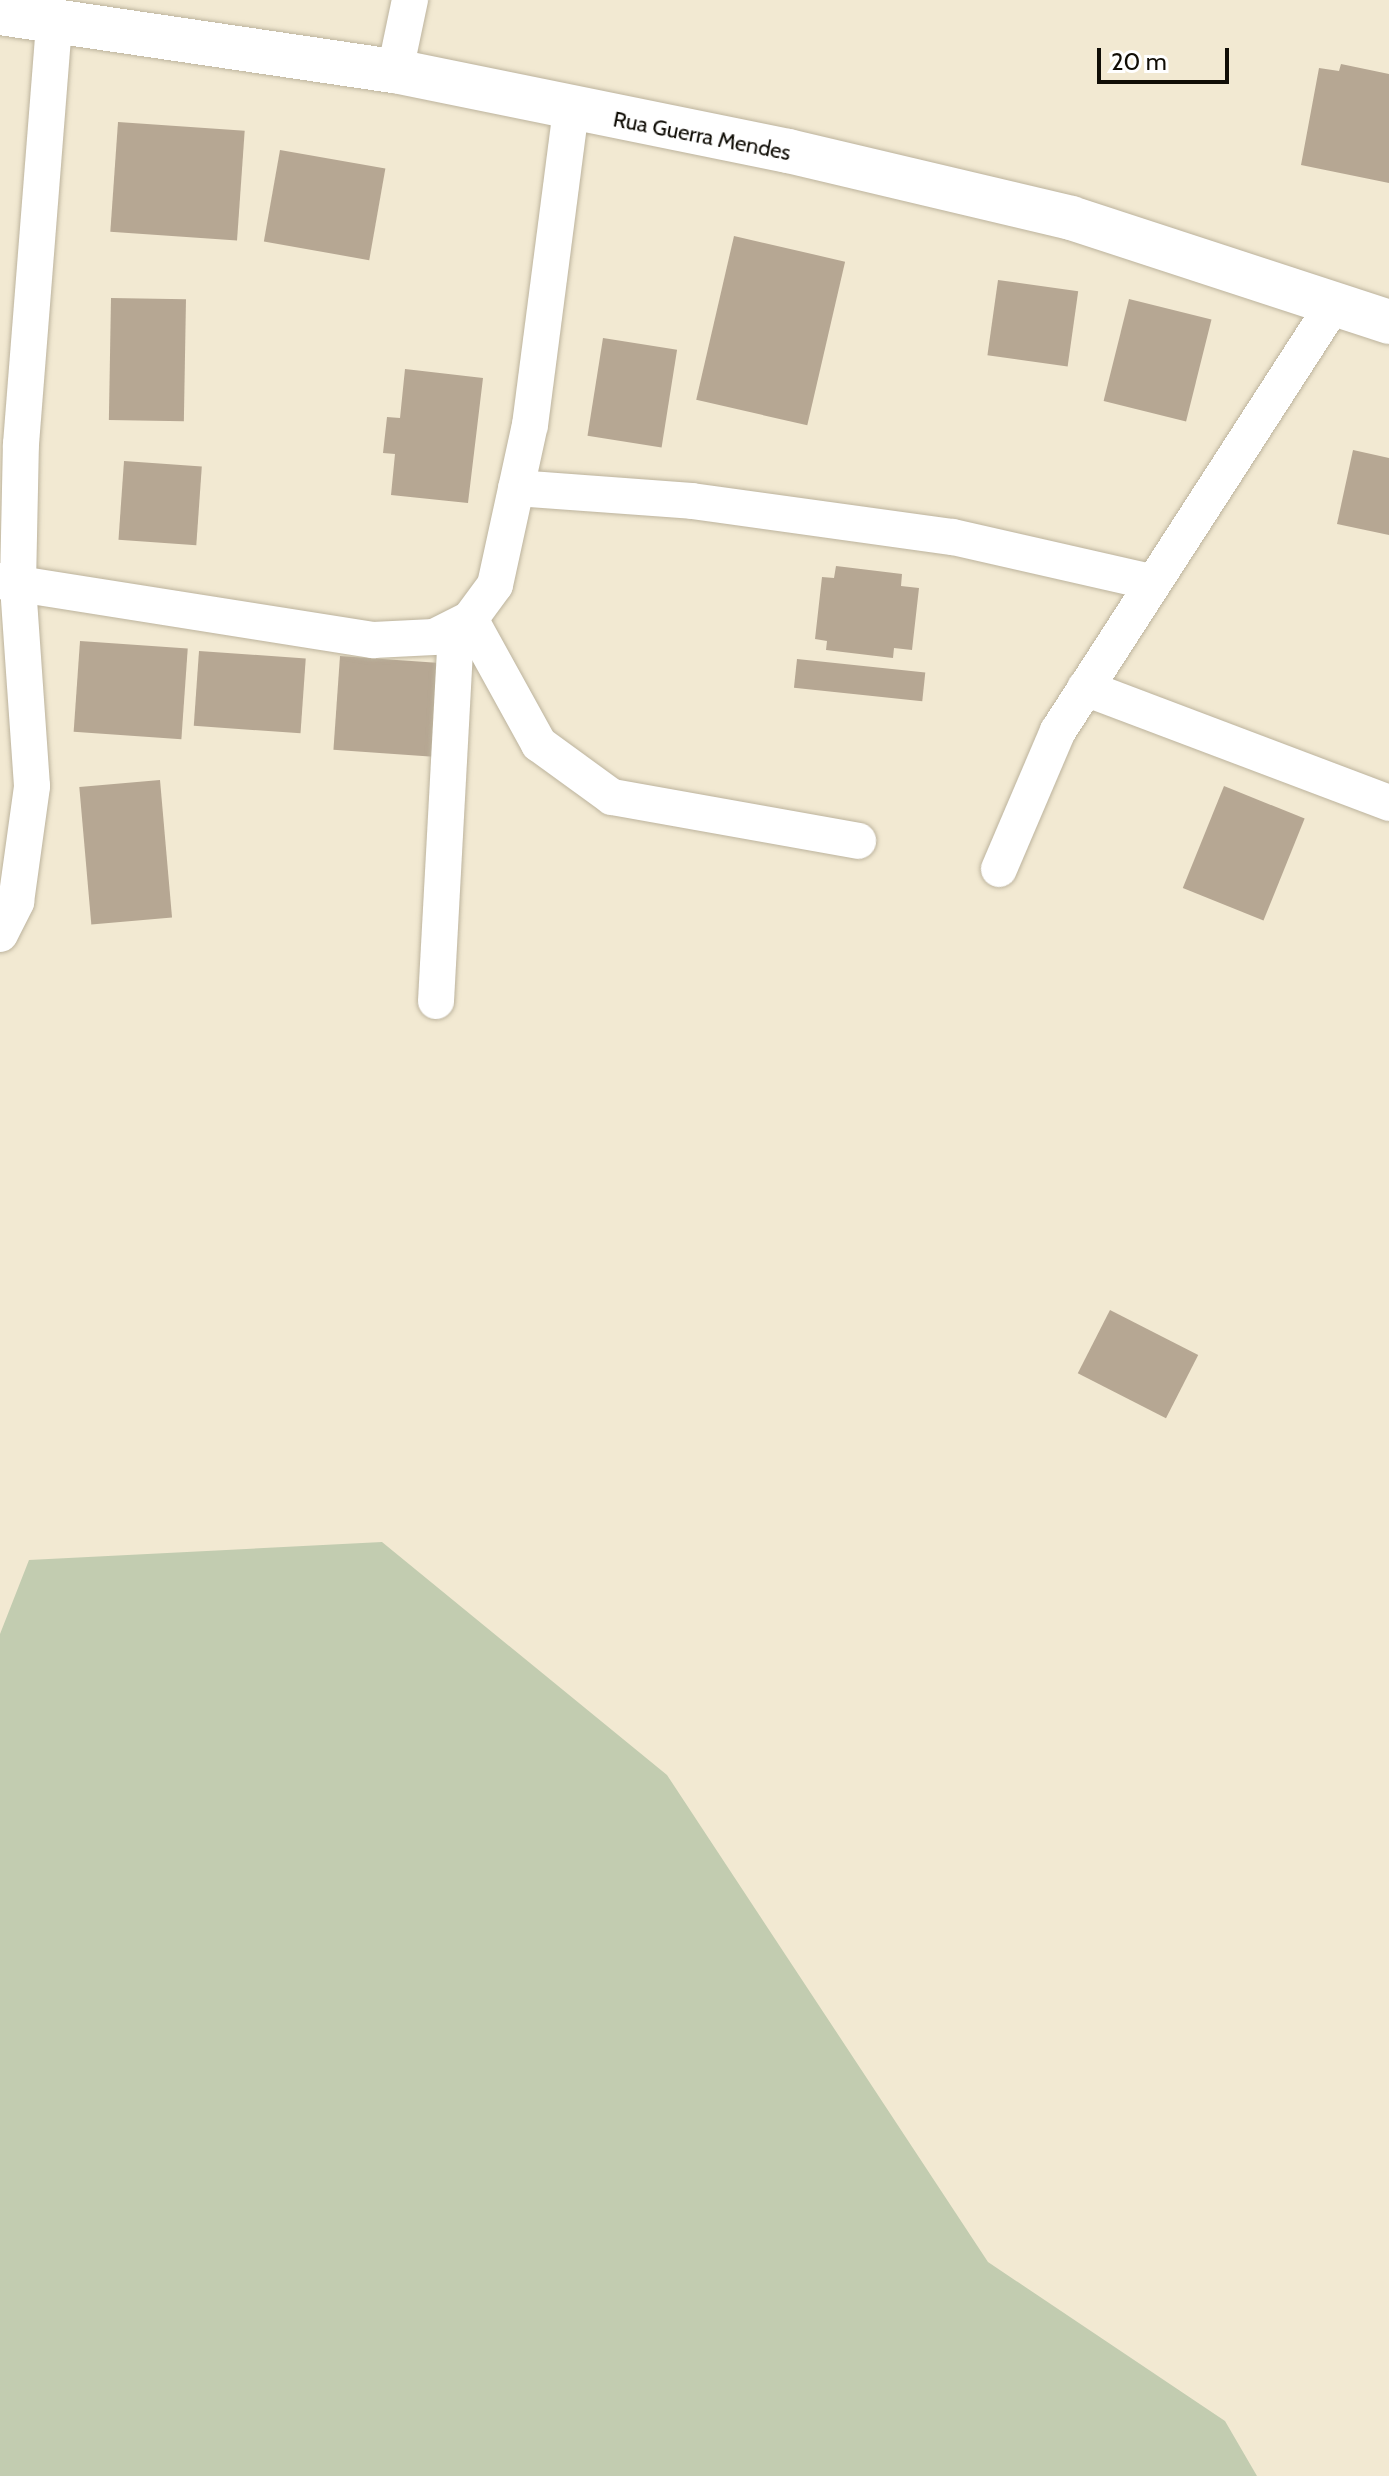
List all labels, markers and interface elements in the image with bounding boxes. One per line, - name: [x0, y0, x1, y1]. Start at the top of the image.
- scale bar: [1101, 32, 1233, 82]
- text: 20 m: [1111, 47, 1167, 76]
- street label: Rua Guerra Mendes: [611, 106, 793, 166]

